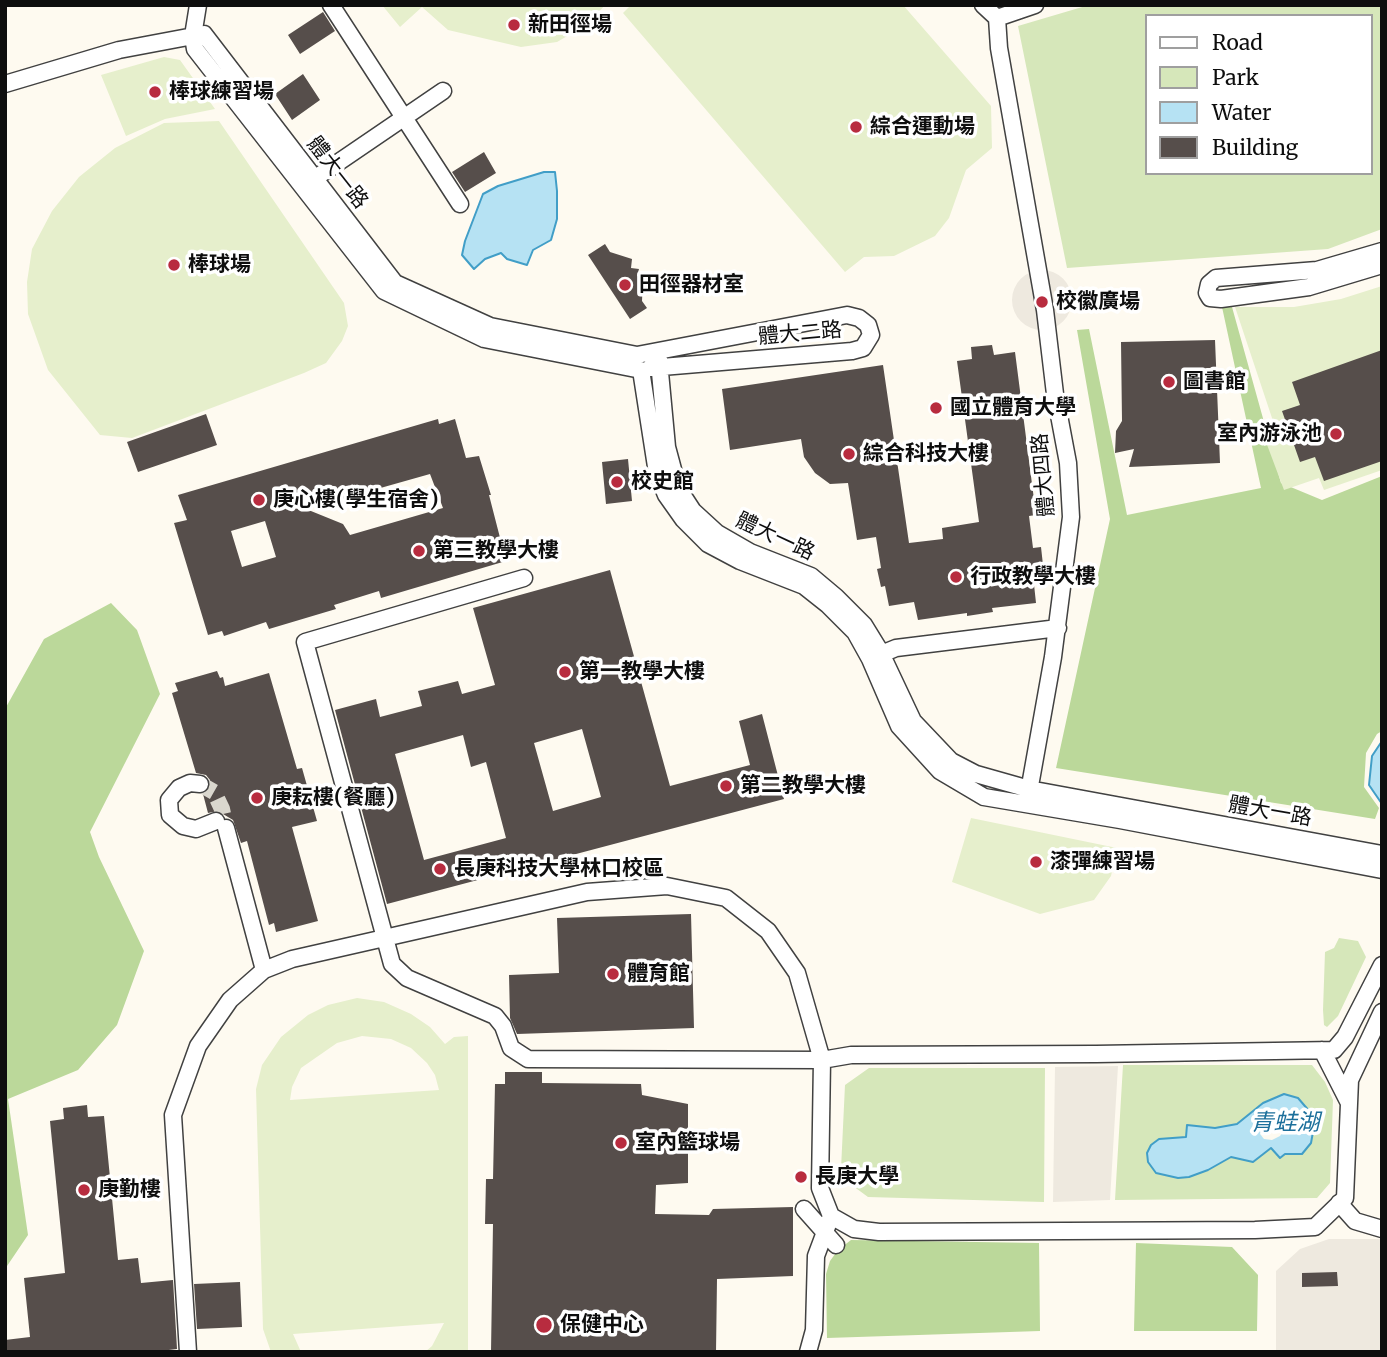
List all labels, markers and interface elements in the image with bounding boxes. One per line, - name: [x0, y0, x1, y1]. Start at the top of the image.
- place label: 新田徑場: [528, 12, 612, 38]
- legend: [1146, 14, 1373, 175]
- marker: 新田徑場: [506, 17, 522, 33]
- text: Road: [1212, 29, 1263, 56]
- text: Park: [1212, 64, 1259, 91]
- place label: 棒球練習場: [169, 79, 274, 105]
- marker: 棒球練習場: [147, 84, 163, 100]
- text: Water: [1212, 99, 1271, 126]
- place label: 綜合運動場: [870, 114, 975, 140]
- marker: 綜合運動場: [848, 119, 864, 135]
- street label: 體大一路: [301, 132, 373, 214]
- text: Building: [1212, 134, 1298, 161]
- place label: 棒球場: [188, 252, 251, 278]
- marker: 棒球場: [166, 257, 182, 273]
- place label: 田徑器材室: [639, 272, 744, 298]
- marker: 田徑器材室: [617, 277, 633, 293]
- place label: 校徽廣場: [1056, 289, 1140, 315]
- marker: 校徽廣場: [1034, 294, 1050, 310]
- street label: 體大二路: [757, 318, 843, 350]
- place label: 圖書館: [1183, 369, 1246, 395]
- marker: 圖書館: [1161, 374, 1177, 390]
- place label: 國立體育大學: [950, 395, 1076, 421]
- marker: 國立體育大學: [928, 400, 944, 416]
- place label: 室內游泳池: [1217, 421, 1322, 447]
- marker: 室內游泳池: [1328, 426, 1344, 442]
- street label: 體大四路: [1028, 432, 1060, 518]
- place label: 綜合科技大樓: [863, 441, 989, 467]
- marker: 綜合科技大樓: [841, 446, 857, 462]
- place label: 校史館: [631, 469, 694, 495]
- marker: 校史館: [609, 474, 625, 490]
- place label: 庚心樓(學生宿舍): [273, 487, 439, 513]
- marker: 庚心樓(學生宿舍): [251, 492, 267, 508]
- street label: 體大一路: [732, 508, 818, 566]
- place label: 第三教學大樓: [433, 538, 559, 564]
- marker: 第三教學大樓: [411, 543, 427, 559]
- place label: 行政教學大樓: [970, 564, 1096, 590]
- marker: 行政教學大樓: [948, 569, 964, 585]
- place label: 第一教學大樓: [579, 659, 705, 685]
- marker: 第一教學大樓: [557, 664, 573, 680]
- place label: 第二教學大樓: [740, 773, 866, 799]
- marker: 第二教學大樓: [718, 778, 734, 794]
- place label: 庚耘樓(餐廳): [271, 785, 395, 811]
- marker: 庚耘樓(餐廳): [249, 790, 265, 806]
- street label: 體大一路: [1226, 792, 1314, 832]
- place label: 漆彈練習場: [1050, 849, 1155, 875]
- marker: 漆彈練習場: [1028, 854, 1044, 870]
- place label: 長庚科技大學林口校區: [454, 856, 664, 882]
- marker: 長庚科技大學林口校區: [432, 861, 448, 877]
- place label: 體育館: [627, 961, 690, 987]
- marker: 體育館: [605, 966, 621, 982]
- water label: 青蛙湖: [1251, 1109, 1319, 1137]
- place label: 室內籃球場: [635, 1130, 740, 1156]
- marker: 室內籃球場: [613, 1135, 629, 1151]
- place label: 長庚大學: [815, 1164, 899, 1190]
- marker: 長庚大學: [793, 1169, 809, 1185]
- place label: 庚勤樓: [98, 1177, 161, 1203]
- marker: 庚勤樓: [76, 1182, 92, 1198]
- place label: 保健中心: [560, 1312, 644, 1338]
- marker: 保健中心: [534, 1315, 554, 1335]

